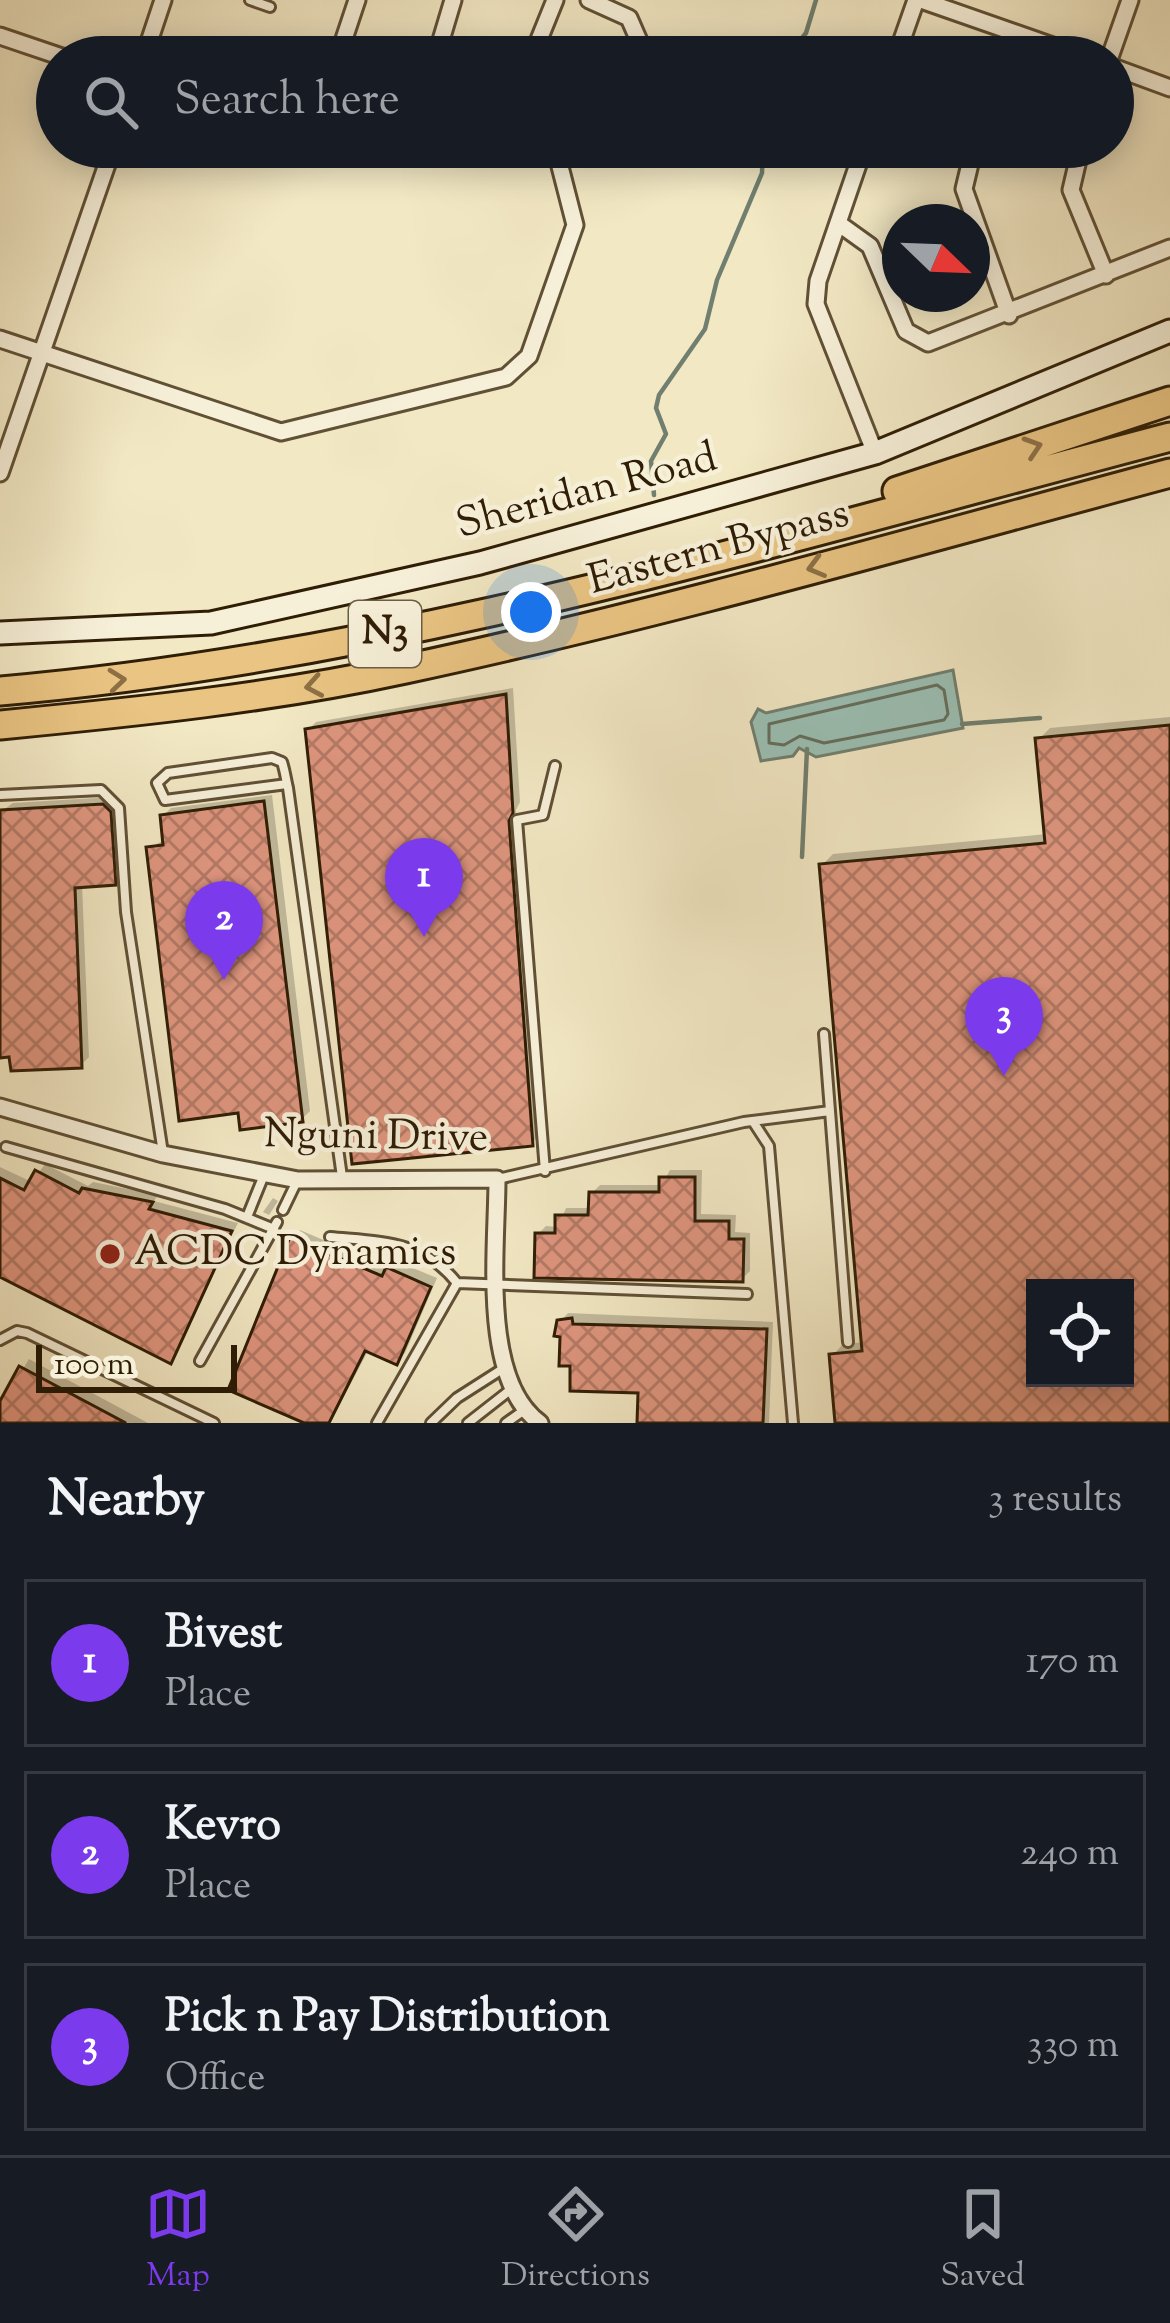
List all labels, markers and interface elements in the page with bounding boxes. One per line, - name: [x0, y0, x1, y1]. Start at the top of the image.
- search box: [36, 36, 1134, 168]
- icon: search: [78, 69, 144, 135]
- text: Search here: [174, 70, 400, 135]
- north arrow: [882, 204, 990, 312]
- street label: Sheridan Road: [450, 429, 724, 557]
- one-way arrow: [1022, 437, 1043, 462]
- street label: Eastern Bypass: [582, 485, 856, 613]
- one-way arrow: [806, 553, 826, 578]
- your location: [501, 582, 561, 642]
- road number: N3: [349, 601, 421, 667]
- one-way arrow: [107, 668, 126, 694]
- one-way arrow: [304, 672, 324, 697]
- pin: 1: [385, 838, 463, 937]
- pin: 2: [185, 881, 263, 980]
- pin: 3: [965, 977, 1043, 1076]
- street label: Nguni Drive: [263, 1106, 489, 1170]
- place label: ACDC Dynamics: [134, 1224, 456, 1284]
- marker: ACDC Dynamics: [97, 1241, 123, 1267]
- map controls: [1026, 1279, 1134, 1387]
- button: locate: [1026, 1279, 1134, 1387]
- scale bar: [36, 1339, 237, 1392]
- text: 100 m: [54, 1342, 134, 1390]
- text: Nearby: [48, 1465, 205, 1538]
- text: 3 results: [988, 1473, 1122, 1529]
- text: Bivest: [165, 1603, 282, 1668]
- text: 1: [83, 1635, 97, 1691]
- text: 170 m: [1026, 1635, 1119, 1691]
- text: Place: [165, 1668, 251, 1724]
- text: Kevro: [165, 1795, 281, 1860]
- text: 2: [81, 1827, 99, 1883]
- text: 240 m: [1020, 1827, 1119, 1883]
- text: Place: [165, 1860, 251, 1916]
- text: Pick n Pay Distribution: [165, 1987, 610, 2052]
- text: 3: [82, 2019, 98, 2075]
- text: 330 m: [1027, 2019, 1119, 2075]
- text: Office: [165, 2052, 265, 2108]
- tab: Map: [145, 2181, 211, 2301]
- tab: Directions: [501, 2181, 650, 2301]
- tab: Saved: [940, 2181, 1025, 2301]

